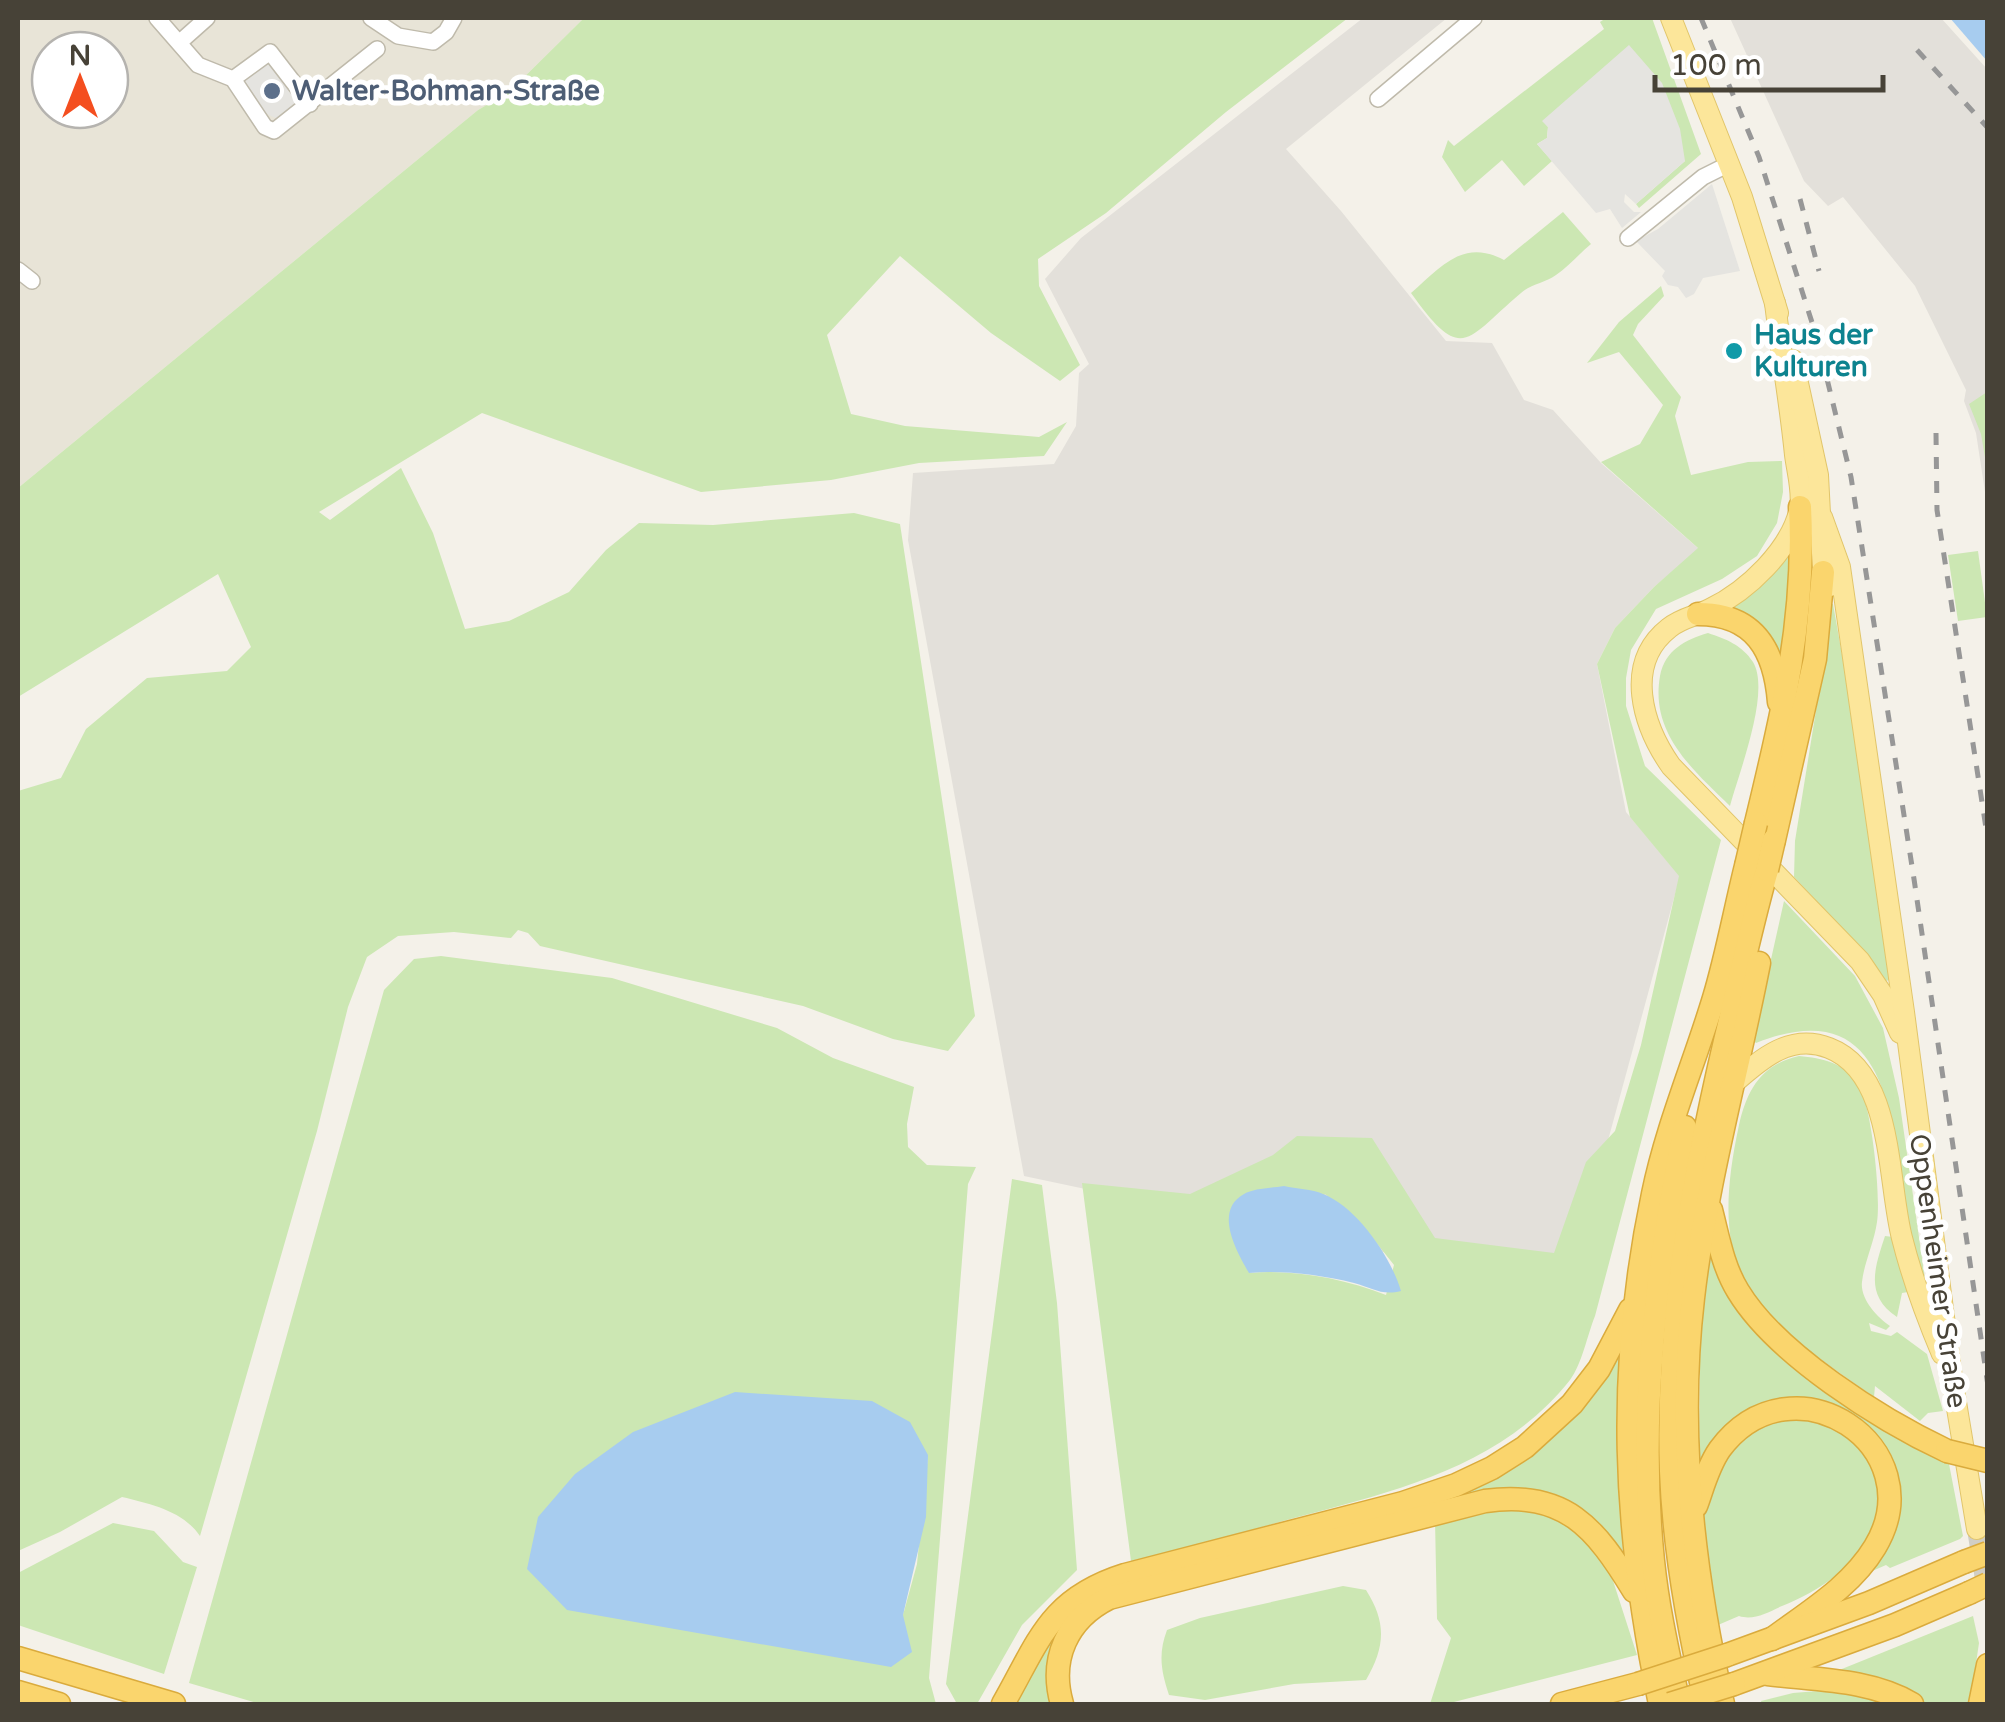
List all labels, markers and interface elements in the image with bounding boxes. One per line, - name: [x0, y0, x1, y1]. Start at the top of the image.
- north arrow: [30, 30, 130, 130]
- scale bar: [1655, 30, 1882, 92]
- text: N: [69, 39, 91, 73]
- text: 100 m: [1670, 47, 1762, 84]
- place label: Walter-Bohman-Straße: [292, 74, 600, 108]
- marker: Walter-Bohman-Straße: [261, 80, 283, 102]
- place label: Haus der Kulturen: [1754, 318, 1874, 384]
- marker: Haus der Kulturen: [1723, 340, 1745, 362]
- street label: Oppenheimer Straße: [1902, 1132, 1974, 1410]

